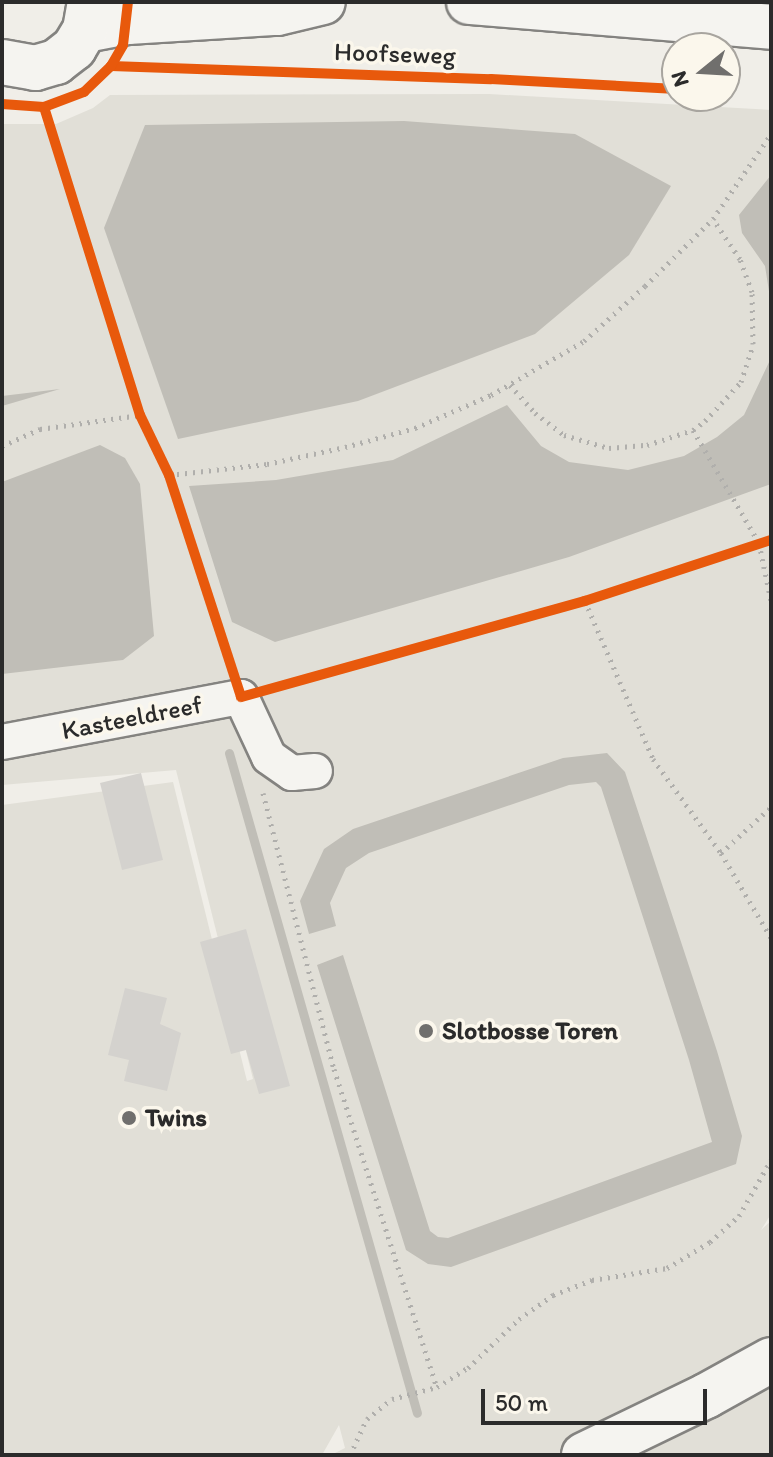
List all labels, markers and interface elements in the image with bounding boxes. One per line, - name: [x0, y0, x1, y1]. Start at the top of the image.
- north arrow: [661, 32, 741, 112]
- street label: Hoofseweg: [334, 36, 456, 72]
- text: N: [664, 68, 695, 90]
- street label: Kasteeldreef: [59, 689, 205, 747]
- place label: Slotbosse Toren: [442, 1015, 617, 1047]
- marker: Slotbosse Toren: [417, 1022, 435, 1040]
- place label: Twins: [145, 1102, 207, 1134]
- marker: Twins: [120, 1109, 138, 1127]
- scale bar: [485, 1373, 711, 1423]
- text: 50 m: [495, 1388, 548, 1417]

